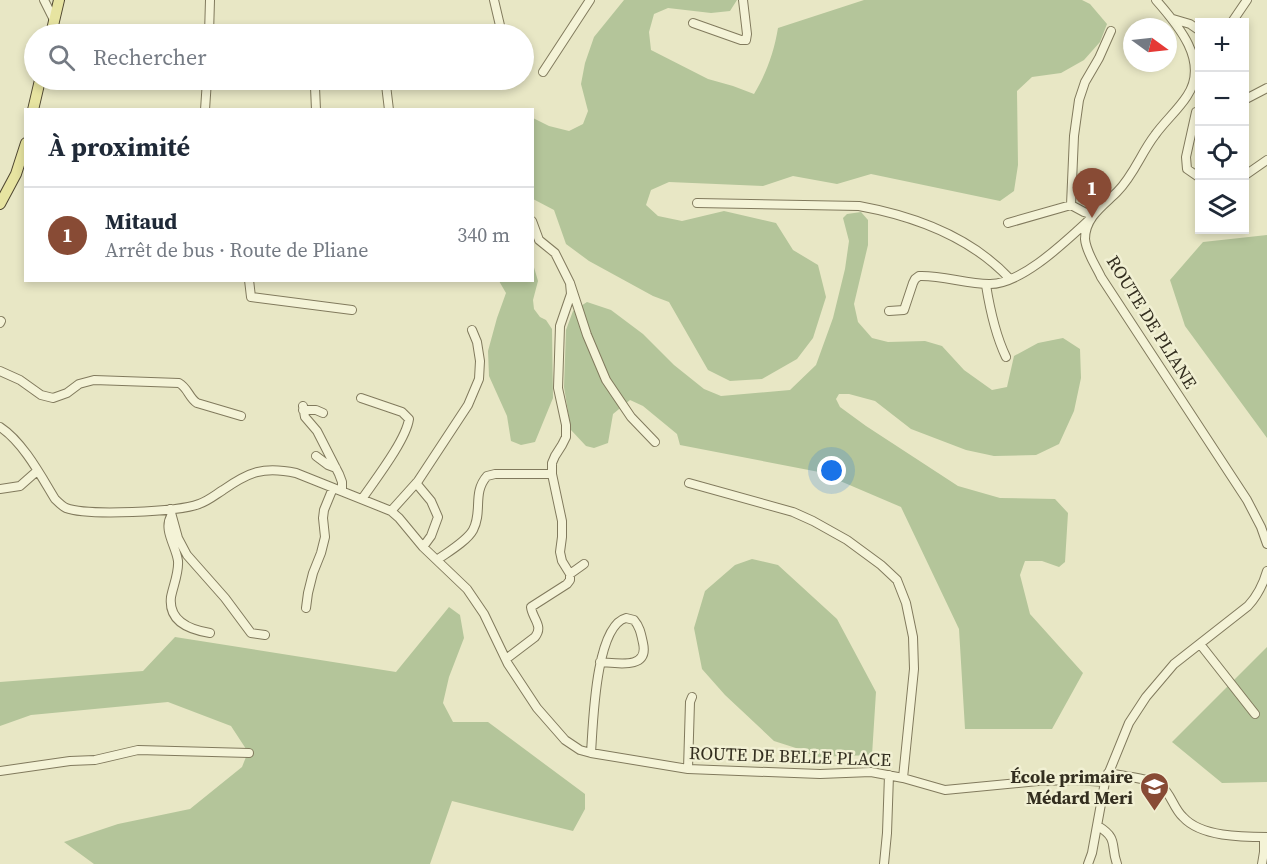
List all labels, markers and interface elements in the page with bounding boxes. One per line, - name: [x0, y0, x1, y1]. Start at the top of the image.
- north arrow: [1123, 18, 1177, 72]
- map controls: [1195, 18, 1249, 234]
- button: +: [1195, 18, 1249, 72]
- search box: [24, 24, 534, 90]
- icon: search: [45, 41, 78, 74]
- text: Rechercher: [93, 42, 207, 72]
- button: −: [1195, 72, 1249, 126]
- button: locate: [1195, 126, 1249, 180]
- text: À proximité: [48, 129, 190, 165]
- pin: 1: [1072, 168, 1112, 218]
- button: layers: [1195, 180, 1249, 234]
- text: Mitaud: [105, 206, 177, 236]
- text: 1: [62, 221, 73, 249]
- text: 340 m: [457, 221, 510, 249]
- text: Arrêt de bus · Route de Pliane: [105, 236, 368, 264]
- street label: ROUTE DE PLIANE: [1101, 251, 1203, 394]
- your location: [817, 456, 846, 485]
- street label: ROUTE DE BELLE PLACE: [689, 740, 892, 772]
- place label: École primaire Médard Meri: [1010, 764, 1133, 810]
- school or university icon: École primaire Médard Meri: [1138, 770, 1170, 812]

